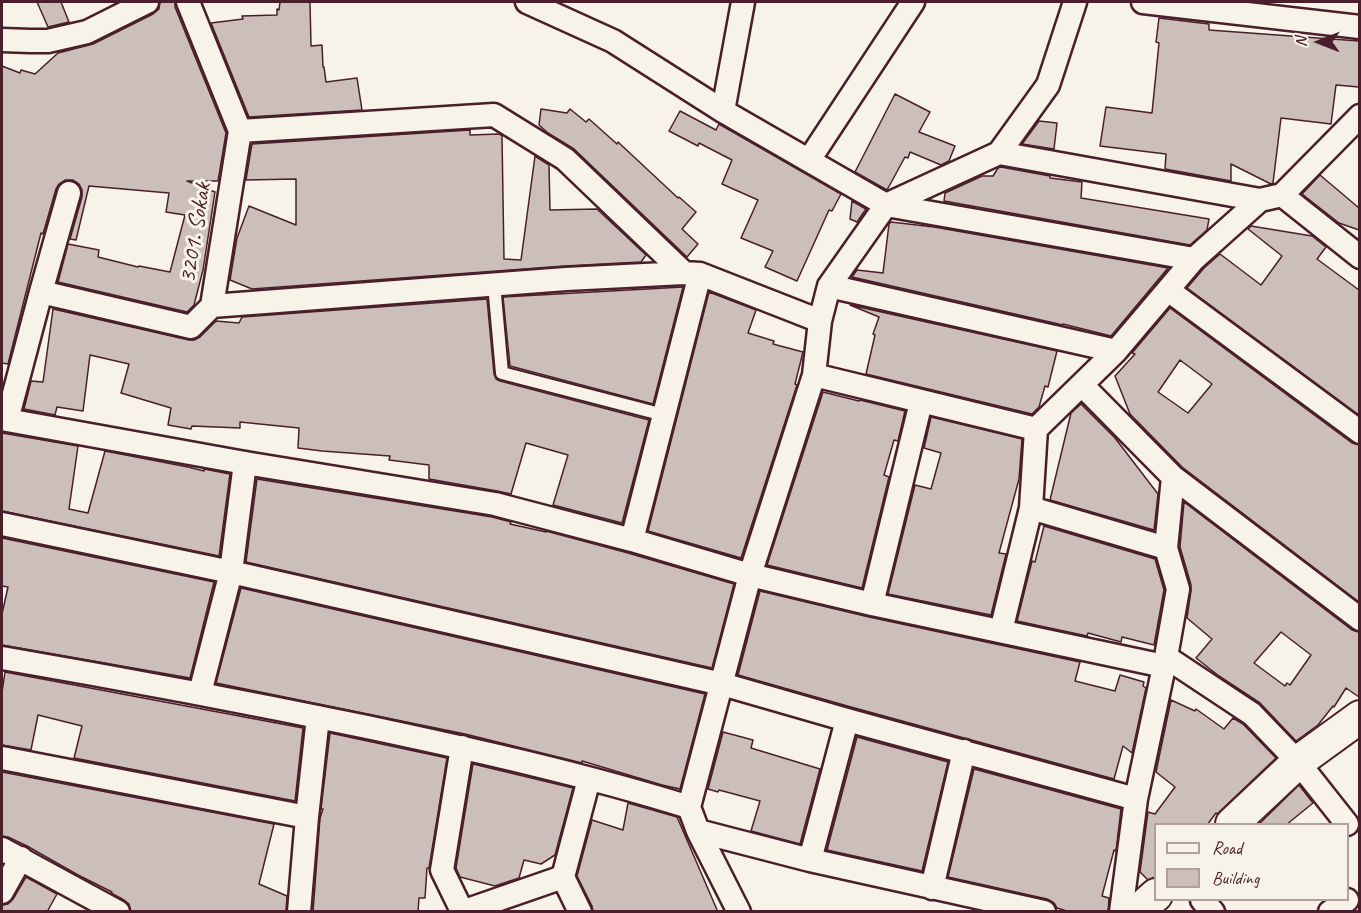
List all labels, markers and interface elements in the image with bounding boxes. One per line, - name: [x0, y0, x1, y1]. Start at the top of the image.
- north arrow: [1289, 12, 1349, 72]
- text: N: [1291, 37, 1311, 47]
- street label: 3201. Sokak: [174, 181, 218, 285]
- legend: [1154, 823, 1349, 901]
- text: Road: [1212, 837, 1242, 859]
- text: Building: [1212, 867, 1259, 889]

